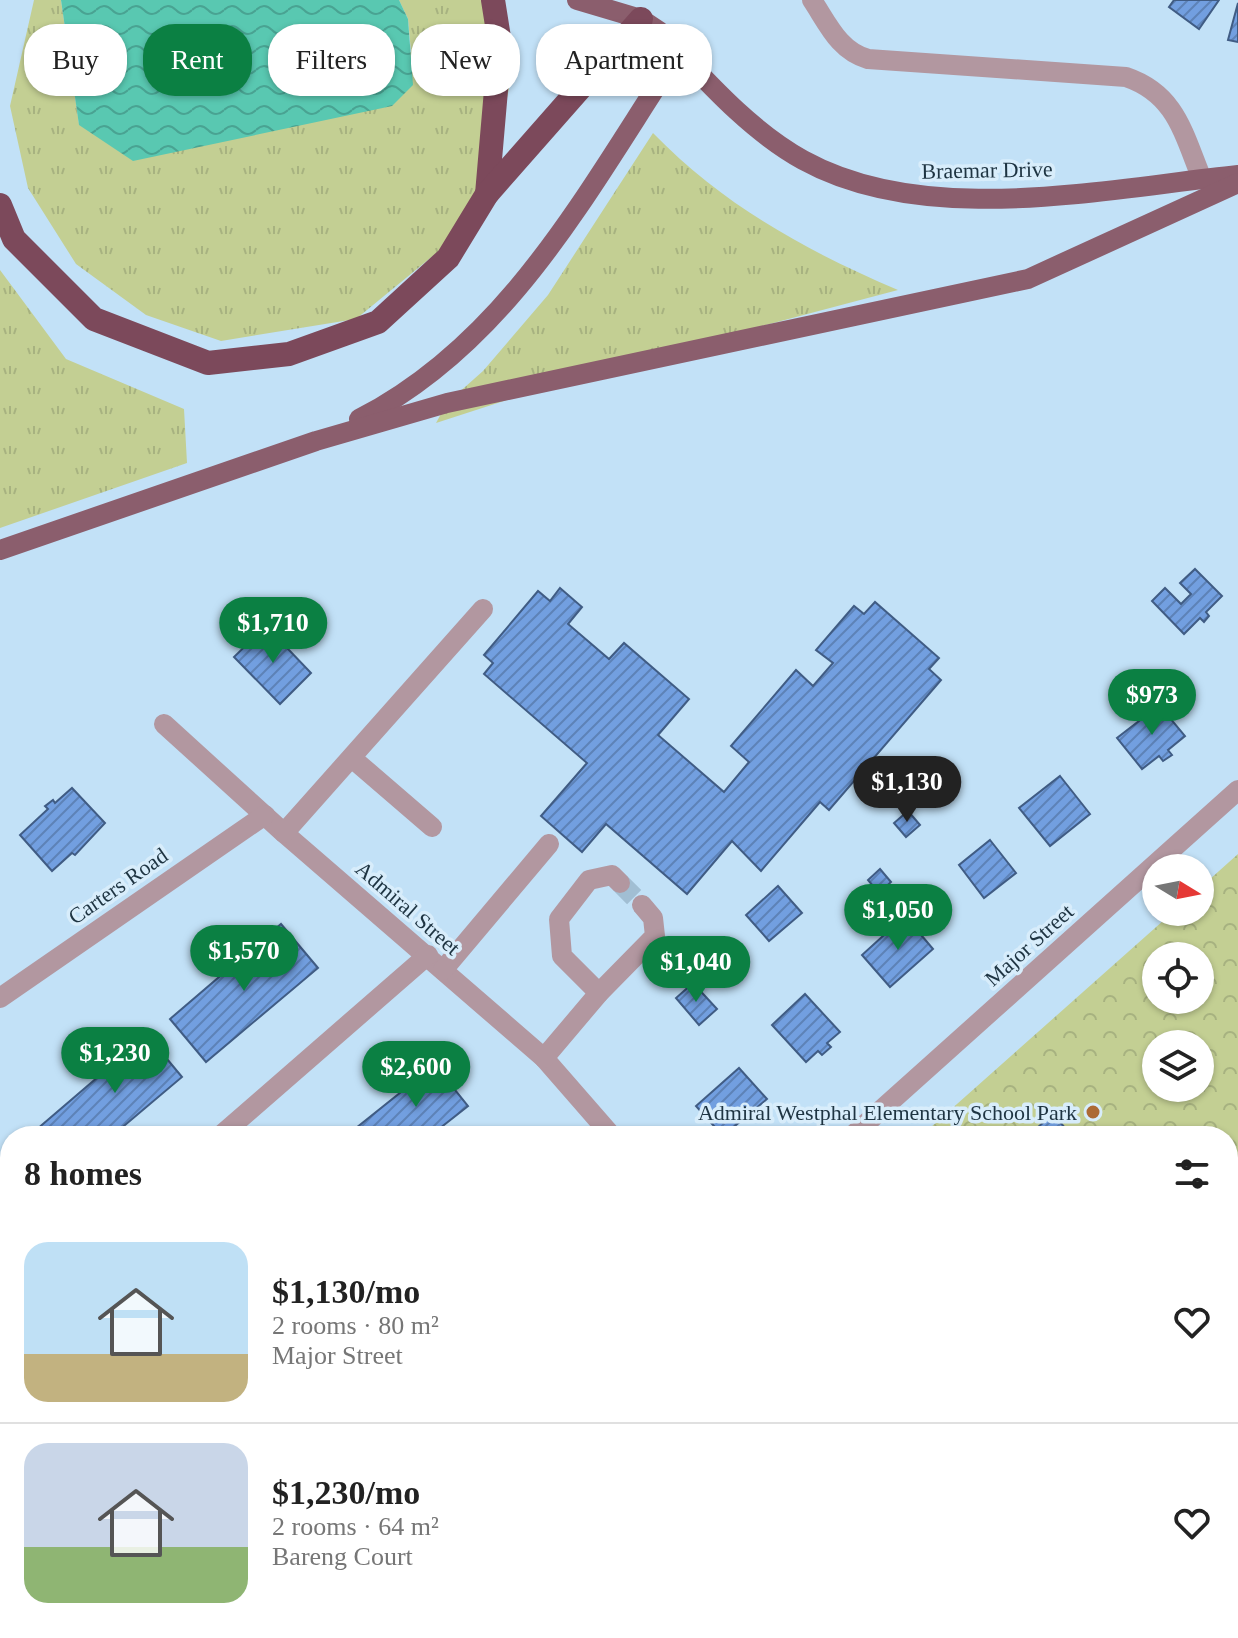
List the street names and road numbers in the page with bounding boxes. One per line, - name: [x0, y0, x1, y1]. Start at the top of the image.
- street label: Braemar Drive: [921, 156, 1053, 184]
- street label: Carters Road: [64, 843, 172, 929]
- street label: Admiral Street: [351, 856, 465, 960]
- street label: Major Street: [980, 899, 1078, 991]

